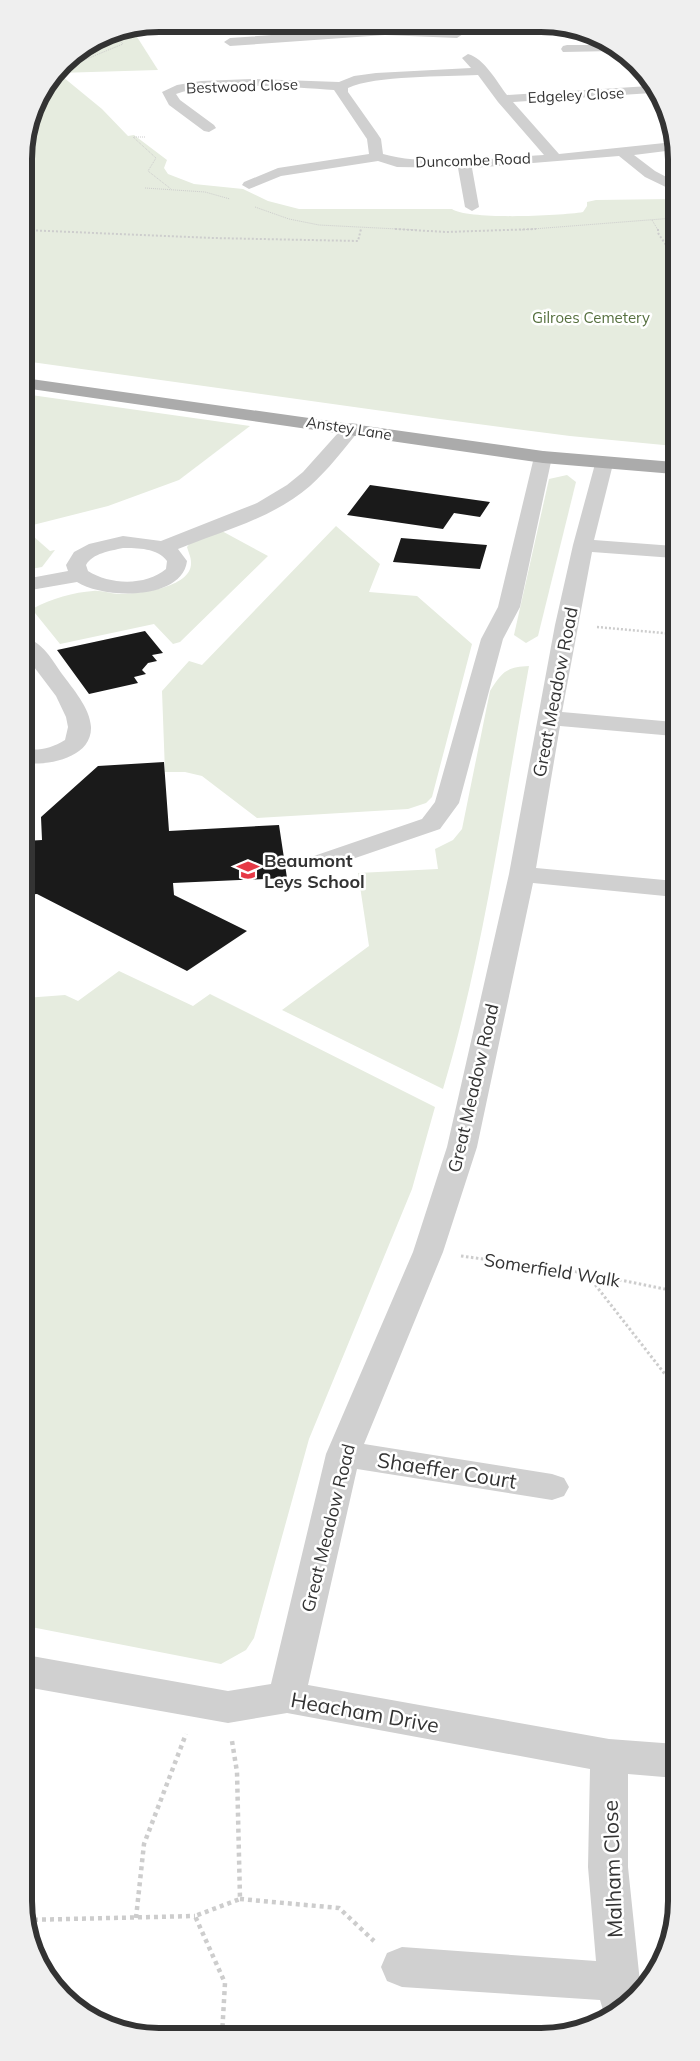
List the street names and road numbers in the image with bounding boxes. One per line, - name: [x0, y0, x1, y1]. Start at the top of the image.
- street label: Bestwood Close: [186, 75, 298, 97]
- street label: Edgeley Close: [527, 83, 625, 107]
- street label: Duncombe Road: [415, 148, 531, 172]
- street label: Anstey Lane: [305, 412, 393, 444]
- street label: Great Meadow Road: [527, 605, 583, 779]
- street label: Great Meadow Road: [442, 1001, 504, 1175]
- street label: Somerfield Walk: [482, 1248, 622, 1292]
- street label: Great Meadow Road: [296, 1441, 360, 1615]
- street label: Shaeffer Court: [375, 1446, 519, 1494]
- street label: Heacham Drive: [289, 1686, 441, 1738]
- street label: Malham Close: [597, 1800, 627, 1938]

